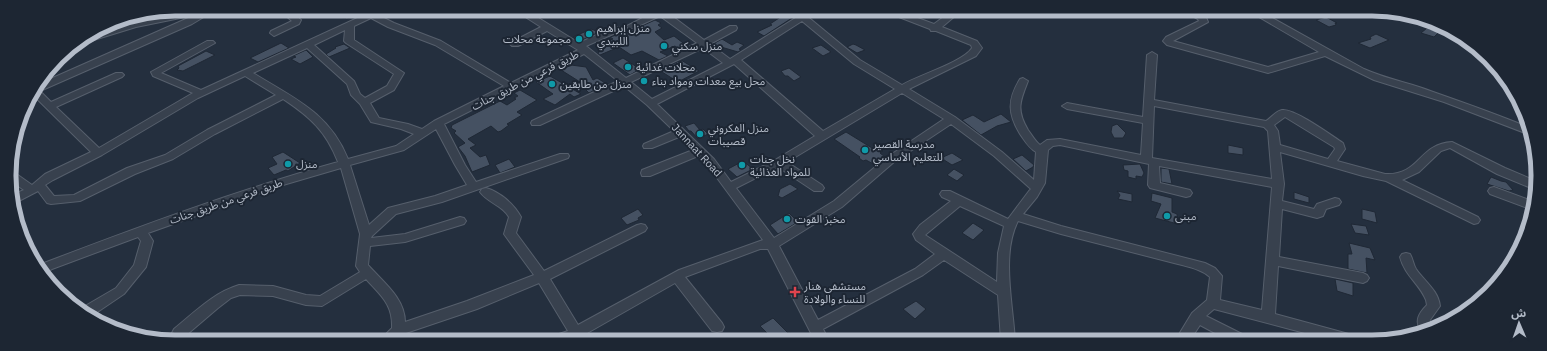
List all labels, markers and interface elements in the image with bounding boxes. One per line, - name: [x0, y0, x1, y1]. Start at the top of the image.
- place label: منزل إبراهيم اللبيدي: [597, 21, 650, 51]
- marker: منزل إبراهيم اللبيدي: [584, 29, 594, 39]
- place label: مجموعة محلات: [503, 32, 571, 46]
- marker: مجموعة محلات: [574, 34, 584, 44]
- place label: منزل سكني: [672, 39, 722, 56]
- marker: منزل سكني: [659, 41, 669, 51]
- street label: طريق فرعي من طريق جنات: [469, 47, 582, 115]
- place label: محلات غدائية: [636, 60, 696, 74]
- marker: محلات غدائية: [623, 62, 633, 72]
- place label: محل بيع معدات ومواد بناء: [652, 74, 765, 89]
- marker: محل بيع معدات ومواد بناء: [639, 76, 649, 86]
- place label: منزل من طابقين: [560, 77, 632, 91]
- marker: منزل من طابقين: [547, 79, 557, 89]
- street label: Jannaat Road: [669, 121, 725, 179]
- place label: منزل الفكروني قصيبات: [708, 121, 769, 148]
- marker: منزل الفكروني قصيبات: [695, 129, 705, 139]
- place label: مدرسة القصير للتعليم الأساسي: [872, 137, 943, 167]
- marker: مدرسة القصير للتعليم الأساسي: [860, 145, 870, 155]
- place label: نخل جنات للمواد الغذائية: [750, 152, 810, 179]
- place label: منزل: [296, 157, 318, 171]
- marker: منزل: [283, 159, 293, 169]
- marker: نخل جنات للمواد الغذائية: [737, 160, 747, 170]
- street label: طريق فرعي من طريق جنات: [168, 175, 285, 229]
- place label: مبنى: [1175, 209, 1197, 223]
- marker: مبنى: [1162, 211, 1172, 221]
- place label: مخبز القوت: [795, 212, 846, 226]
- marker: مخبز القوت: [782, 214, 792, 224]
- place label: مستشفى هنار للنساء والولادة: [803, 279, 866, 306]
- marker: مستشفى هنار للنساء والولادة: [789, 286, 801, 298]
- north arrow: [1499, 303, 1539, 343]
- text: ش: [1511, 306, 1526, 320]

